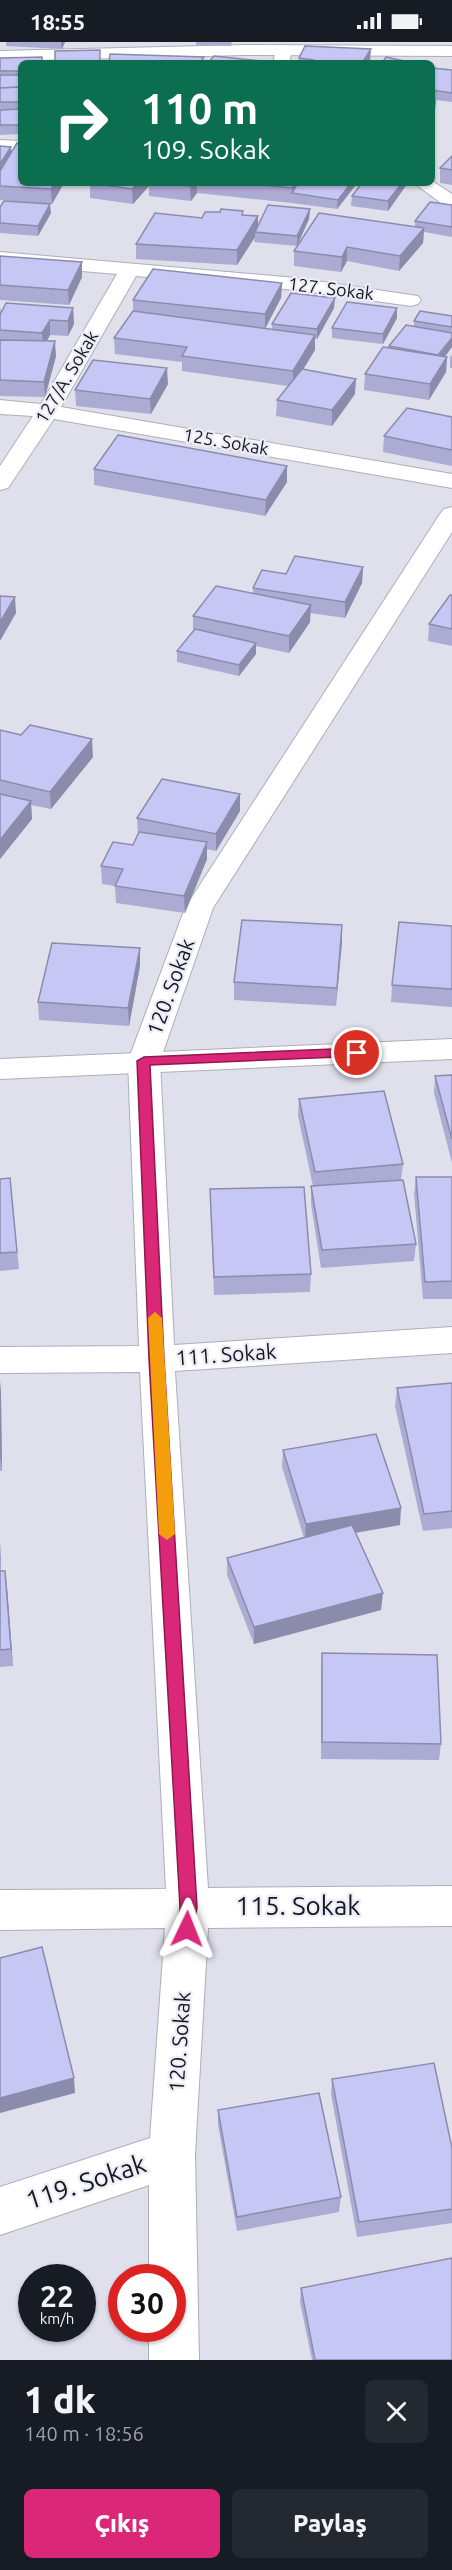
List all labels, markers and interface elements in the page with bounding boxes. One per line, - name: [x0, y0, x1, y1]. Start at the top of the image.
- text: 18:55: [30, 9, 85, 34]
- icon: right: [42, 84, 120, 162]
- text: 110 m: [141, 85, 258, 132]
- text: 109. Sokak: [141, 134, 271, 164]
- street label: 127. Sokak: [287, 273, 375, 303]
- street label: 127/A. Sokak: [31, 327, 102, 426]
- street label: 125. Sokak: [182, 424, 270, 458]
- street label: 120. Sokak: [142, 935, 199, 1038]
- pin: [331, 1027, 382, 1078]
- icon: arrive: [340, 1036, 373, 1069]
- street label: 111. Sokak: [175, 1338, 277, 1369]
- street label: 115. Sokak: [236, 1891, 360, 1920]
- position arrow: [155, 1897, 219, 1961]
- street label: 120. Sokak: [164, 1990, 195, 2093]
- street label: 119. Sokak: [22, 2148, 150, 2215]
- speed limit sign: 30: [108, 2264, 186, 2342]
- text: 22: [40, 2279, 74, 2313]
- text: km/h: [40, 2310, 74, 2327]
- text: 1 dk: [24, 2379, 96, 2420]
- button: close: [365, 2380, 428, 2443]
- text: 140 m · 18:56: [24, 2422, 144, 2445]
- button: Çıkış: [24, 2489, 220, 2558]
- button: Paylaş: [232, 2489, 428, 2558]

